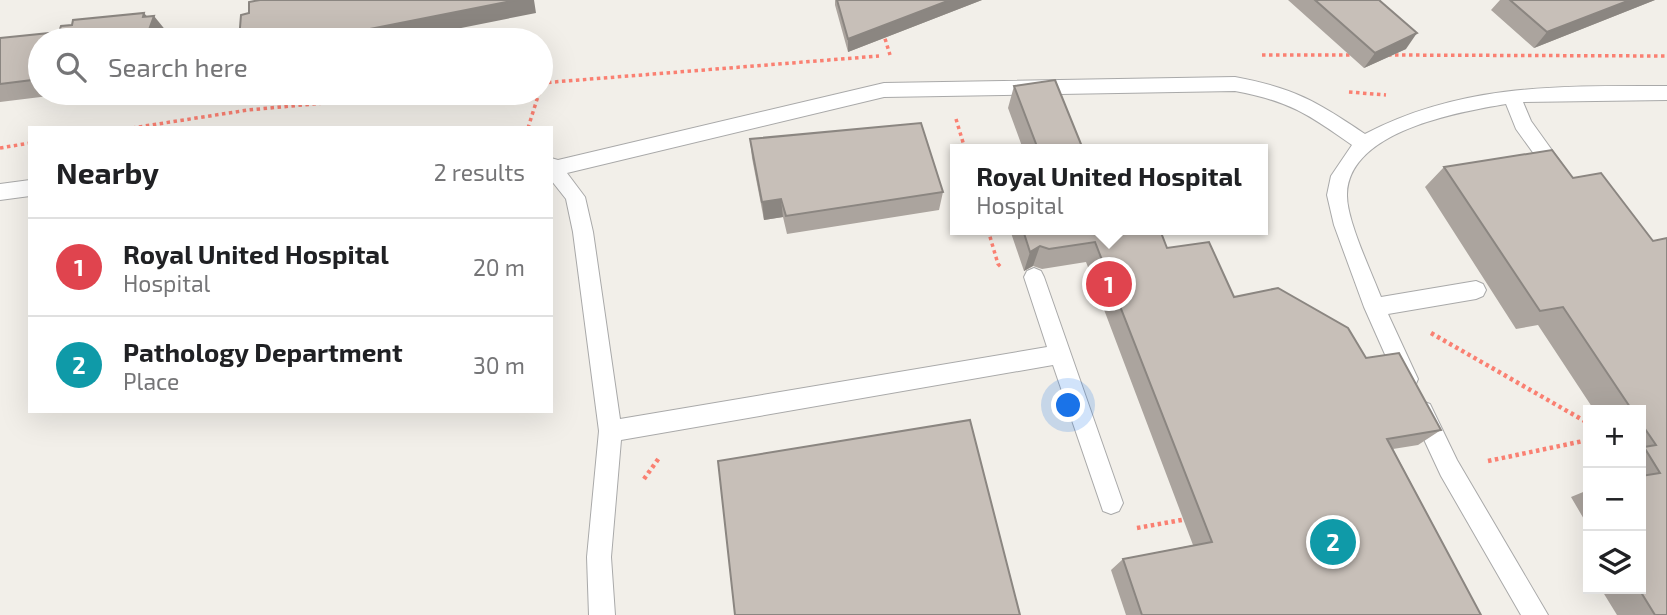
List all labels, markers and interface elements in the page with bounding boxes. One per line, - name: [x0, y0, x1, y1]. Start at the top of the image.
- search box: [28, 28, 553, 105]
- icon: search: [52, 48, 90, 86]
- text: Search here: [108, 51, 248, 82]
- popup: [950, 144, 1268, 235]
- text: Nearby: [56, 154, 159, 190]
- text: 2 results: [434, 158, 525, 186]
- text: Royal United Hospital: [976, 160, 1242, 191]
- text: Hospital: [976, 191, 1064, 219]
- text: Royal United Hospital: [123, 238, 389, 269]
- text: 1: [74, 253, 84, 281]
- text: 20 m: [473, 253, 525, 281]
- pin: 1: [1086, 258, 1132, 310]
- text: Hospital: [123, 269, 210, 297]
- text: Pathology Department: [123, 336, 403, 367]
- text: 2: [72, 351, 86, 379]
- text: 30 m: [473, 351, 525, 379]
- text: Place: [123, 367, 179, 395]
- your location: [1051, 388, 1085, 422]
- map controls: [1583, 405, 1646, 594]
- button: +: [1583, 405, 1646, 468]
- button: −: [1583, 468, 1646, 531]
- pin: 2: [1310, 516, 1356, 568]
- button: layers: [1583, 531, 1646, 594]

